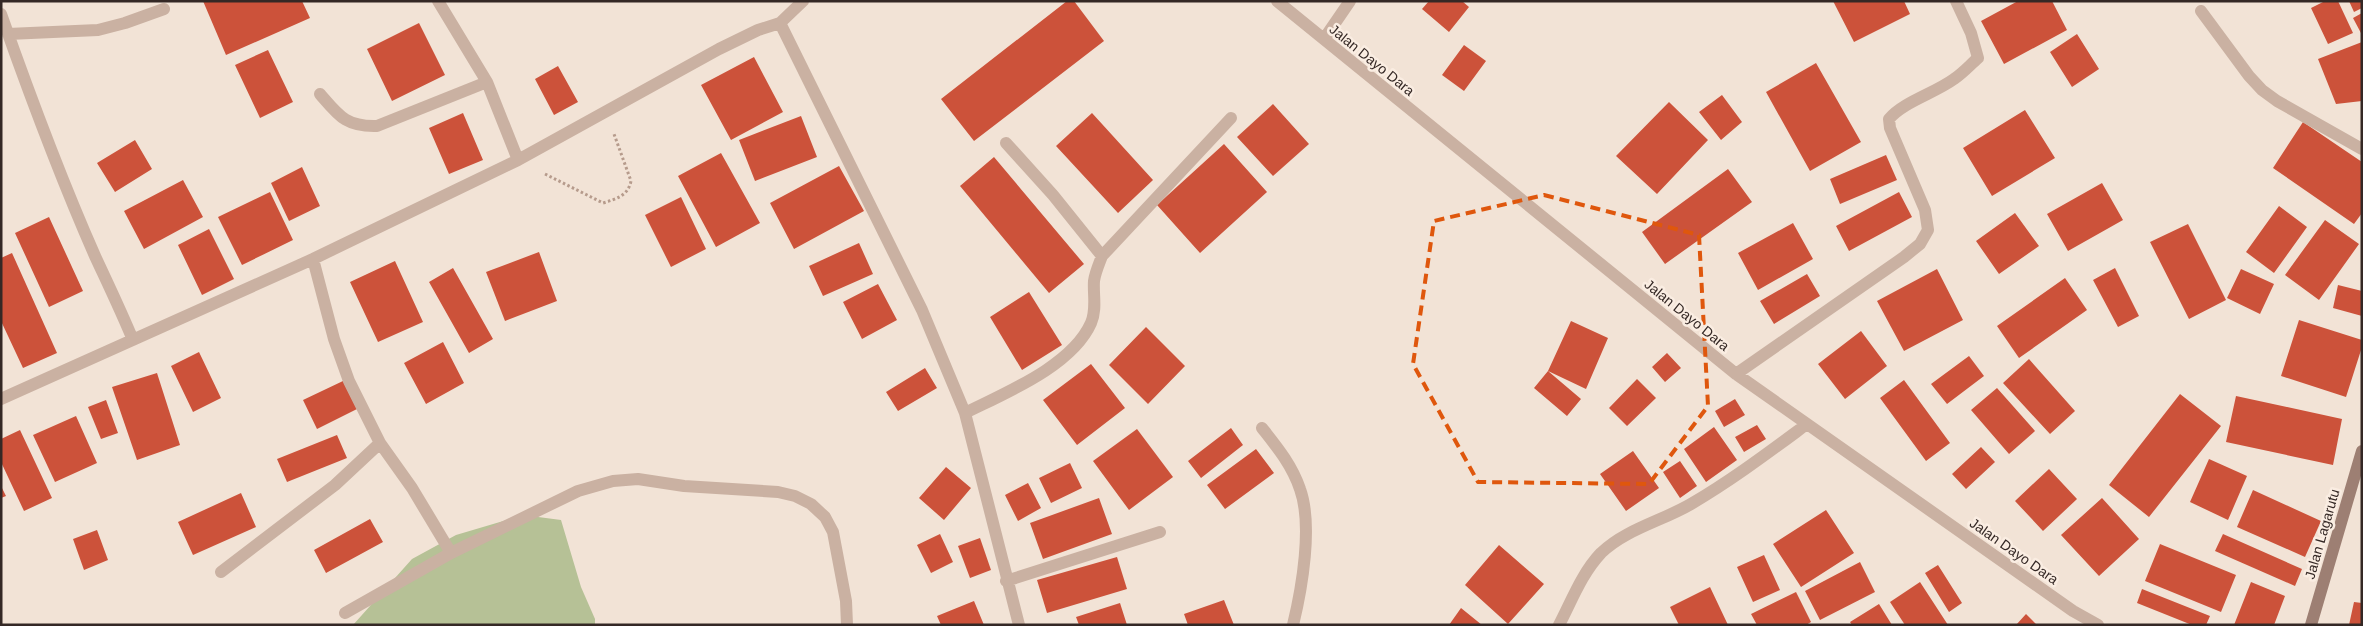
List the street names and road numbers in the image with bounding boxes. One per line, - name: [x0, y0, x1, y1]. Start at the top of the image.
- street label: Jalan Dayo Dara: [1326, 21, 1418, 99]
- street label: Jalan Dayo Dara: [1641, 276, 1733, 354]
- street label: Jalan Lagarutu: [2302, 487, 2342, 581]
- street label: Jalan Dayo Dara: [1967, 515, 2061, 588]

